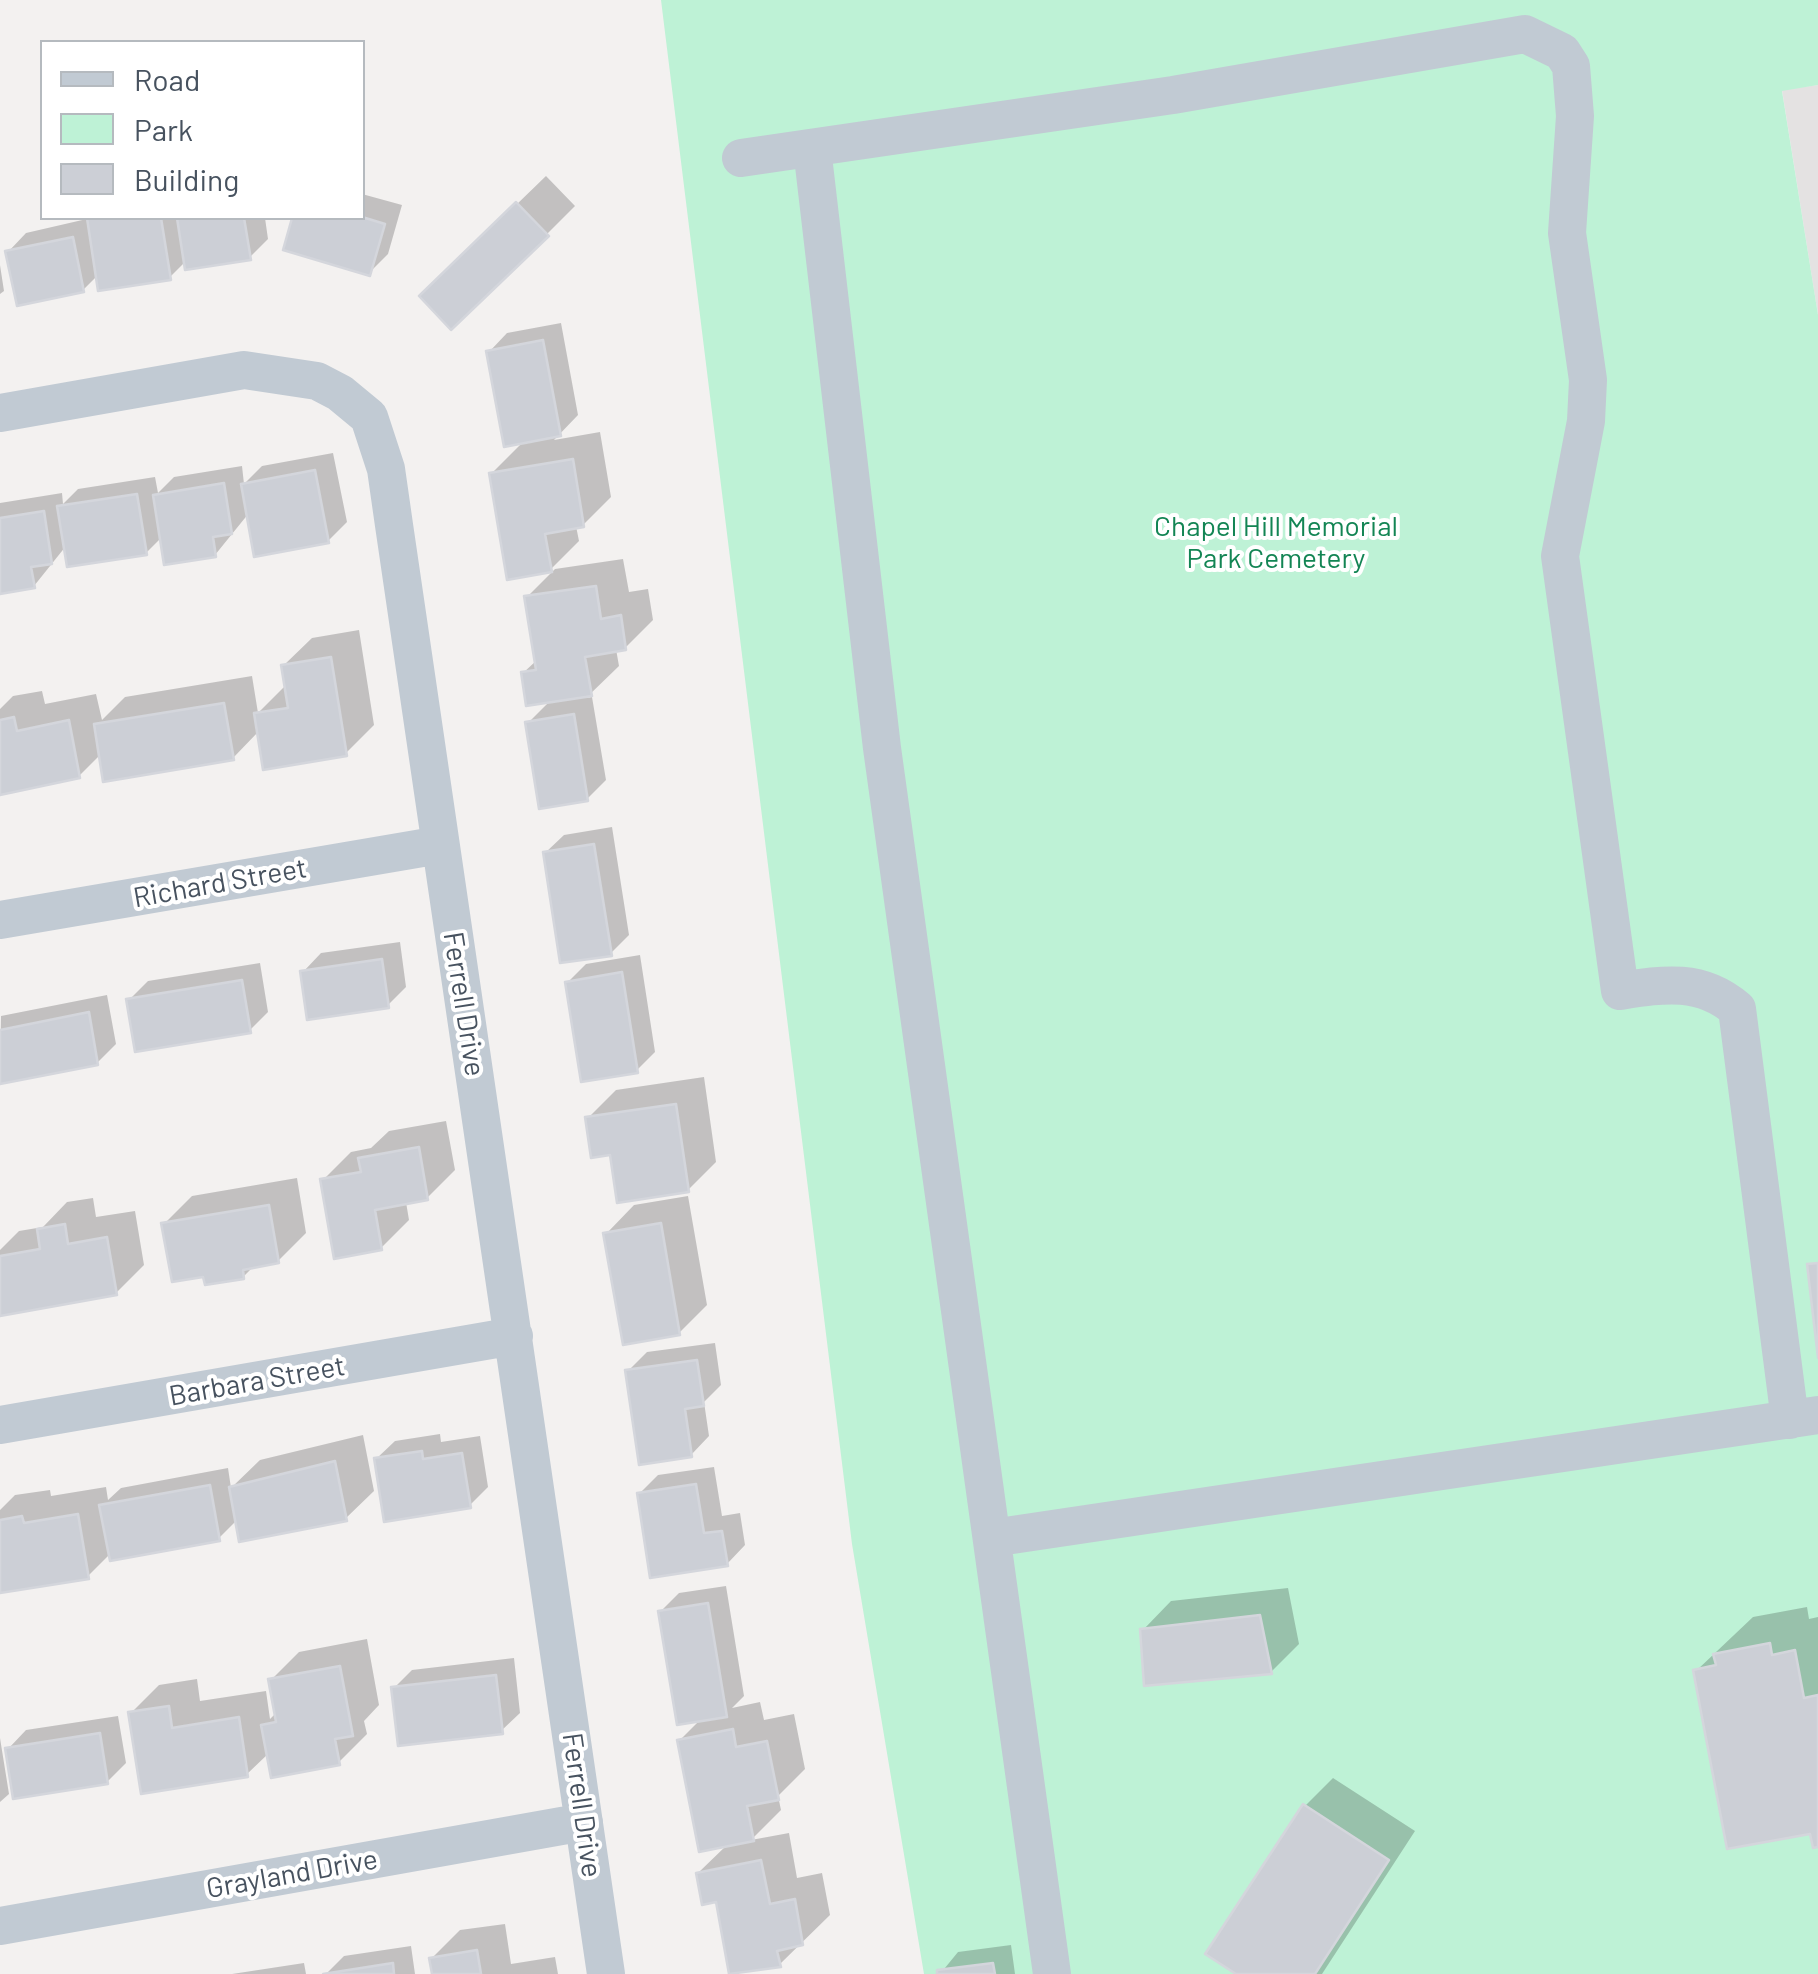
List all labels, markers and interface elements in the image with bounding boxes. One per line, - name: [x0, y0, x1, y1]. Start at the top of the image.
- legend: [40, 40, 365, 220]
- text: Road: [134, 61, 200, 97]
- text: Park: [134, 111, 193, 147]
- text: Building: [134, 161, 239, 197]
- park label: Chapel Hill Memorial Park Cemetery: [1154, 510, 1398, 576]
- street label: Richard Street: [131, 851, 309, 915]
- street label: Ferrell Drive: [436, 929, 492, 1079]
- street label: Barbara Street: [166, 1349, 348, 1413]
- street label: Ferrell Drive: [555, 1731, 609, 1879]
- street label: Grayland Drive: [204, 1842, 380, 1906]

